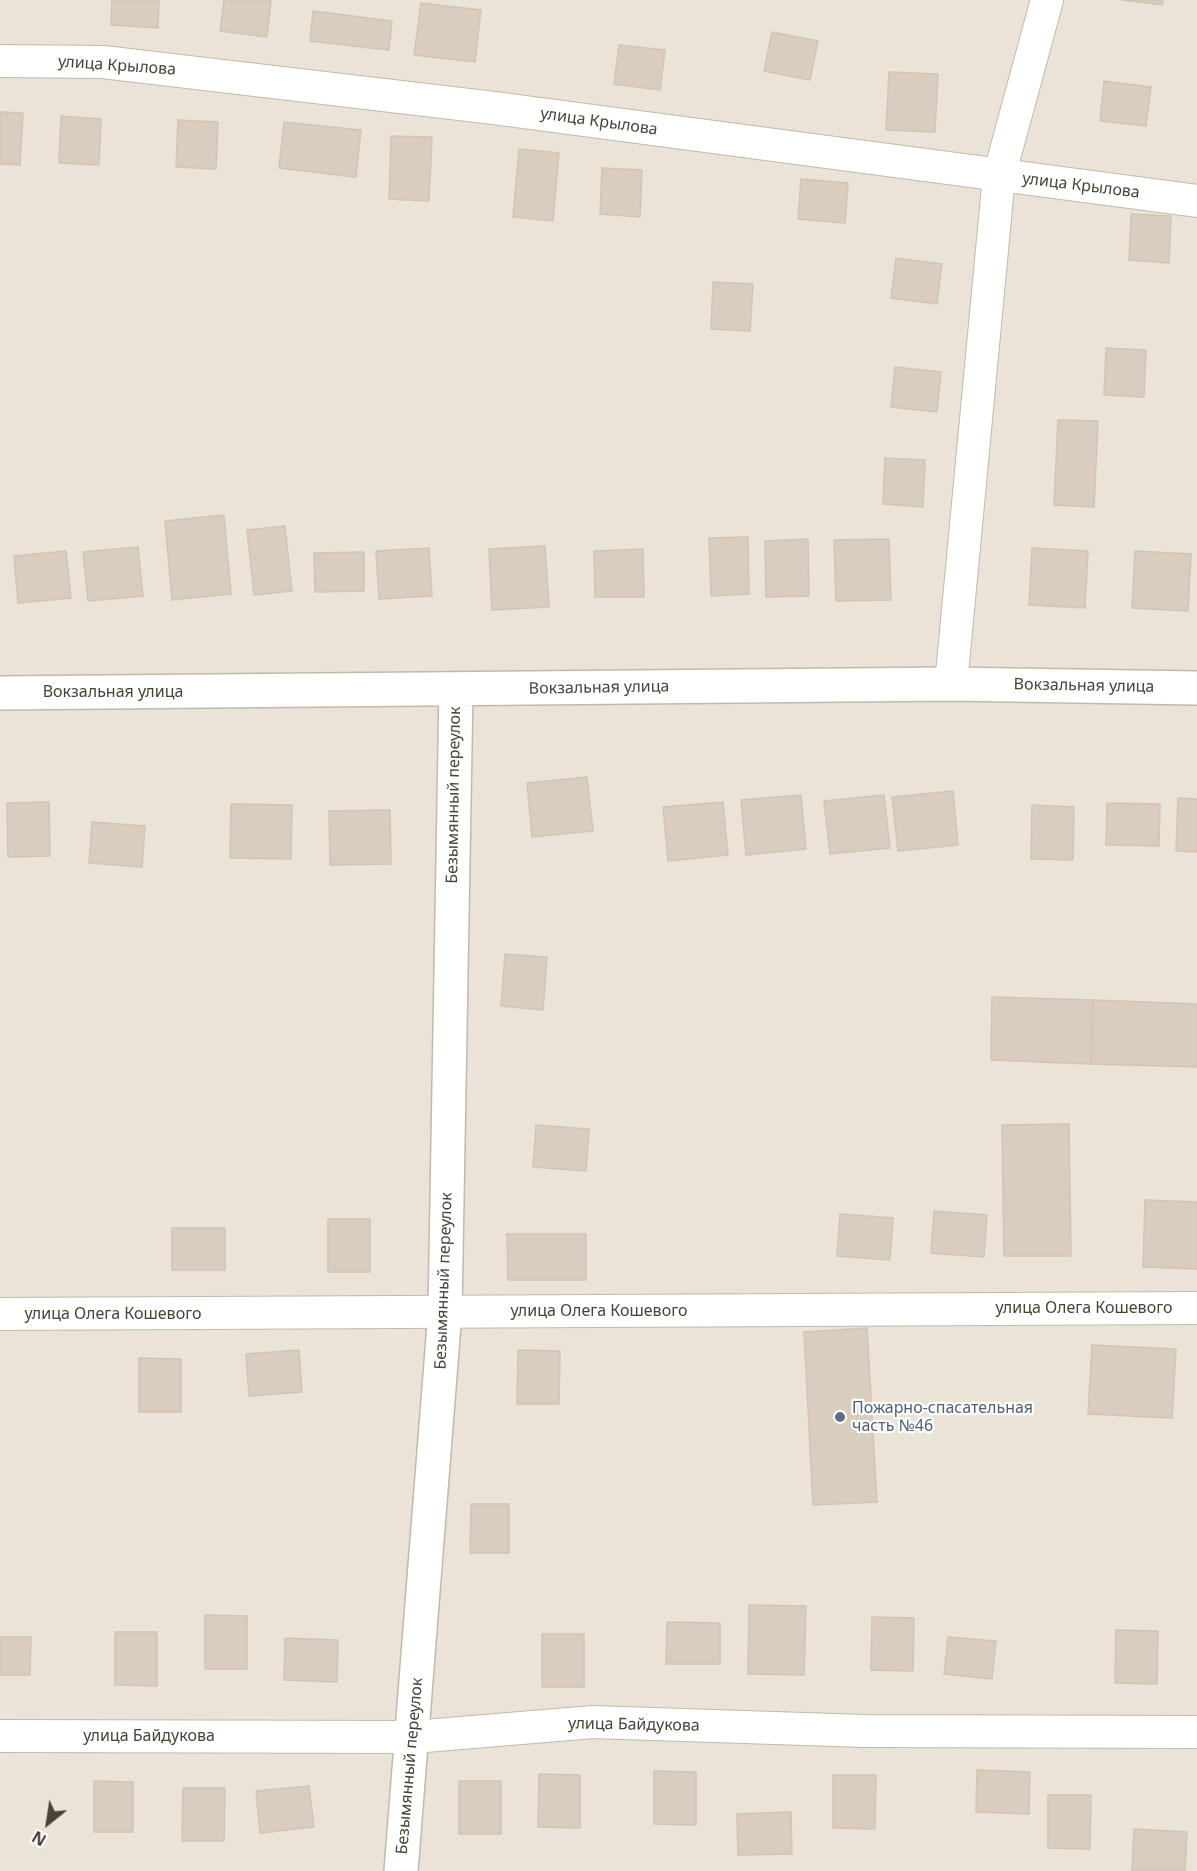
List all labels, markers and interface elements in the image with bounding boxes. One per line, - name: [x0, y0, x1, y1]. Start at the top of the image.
- street label: улица Крылова: [57, 52, 177, 80]
- street label: улица Крылова: [539, 104, 659, 140]
- street label: улица Крылова: [1021, 169, 1141, 203]
- street label: Вокзальная улица: [1013, 675, 1155, 697]
- street label: Вокзальная улица: [528, 677, 670, 699]
- street label: Вокзальная улица: [43, 682, 183, 702]
- street label: Безымянный переулок: [443, 706, 465, 884]
- street label: Безымянный переулок: [431, 1192, 457, 1370]
- street label: улица Олега Кошевого: [996, 1298, 1172, 1318]
- street label: улица Олега Кошевого: [511, 1301, 687, 1321]
- street label: улица Олега Кошевого: [25, 1304, 201, 1324]
- place label: Пожарно-спасательная часть №46: [852, 1398, 1033, 1436]
- marker: Пожарно-спасательная часть №46: [833, 1410, 847, 1424]
- street label: Безымянный переулок: [393, 1677, 427, 1855]
- street label: улица Байдукова: [568, 1714, 700, 1736]
- street label: улица Байдукова: [83, 1726, 215, 1746]
- north arrow: [18, 1793, 78, 1853]
- text: N: [28, 1826, 50, 1851]

